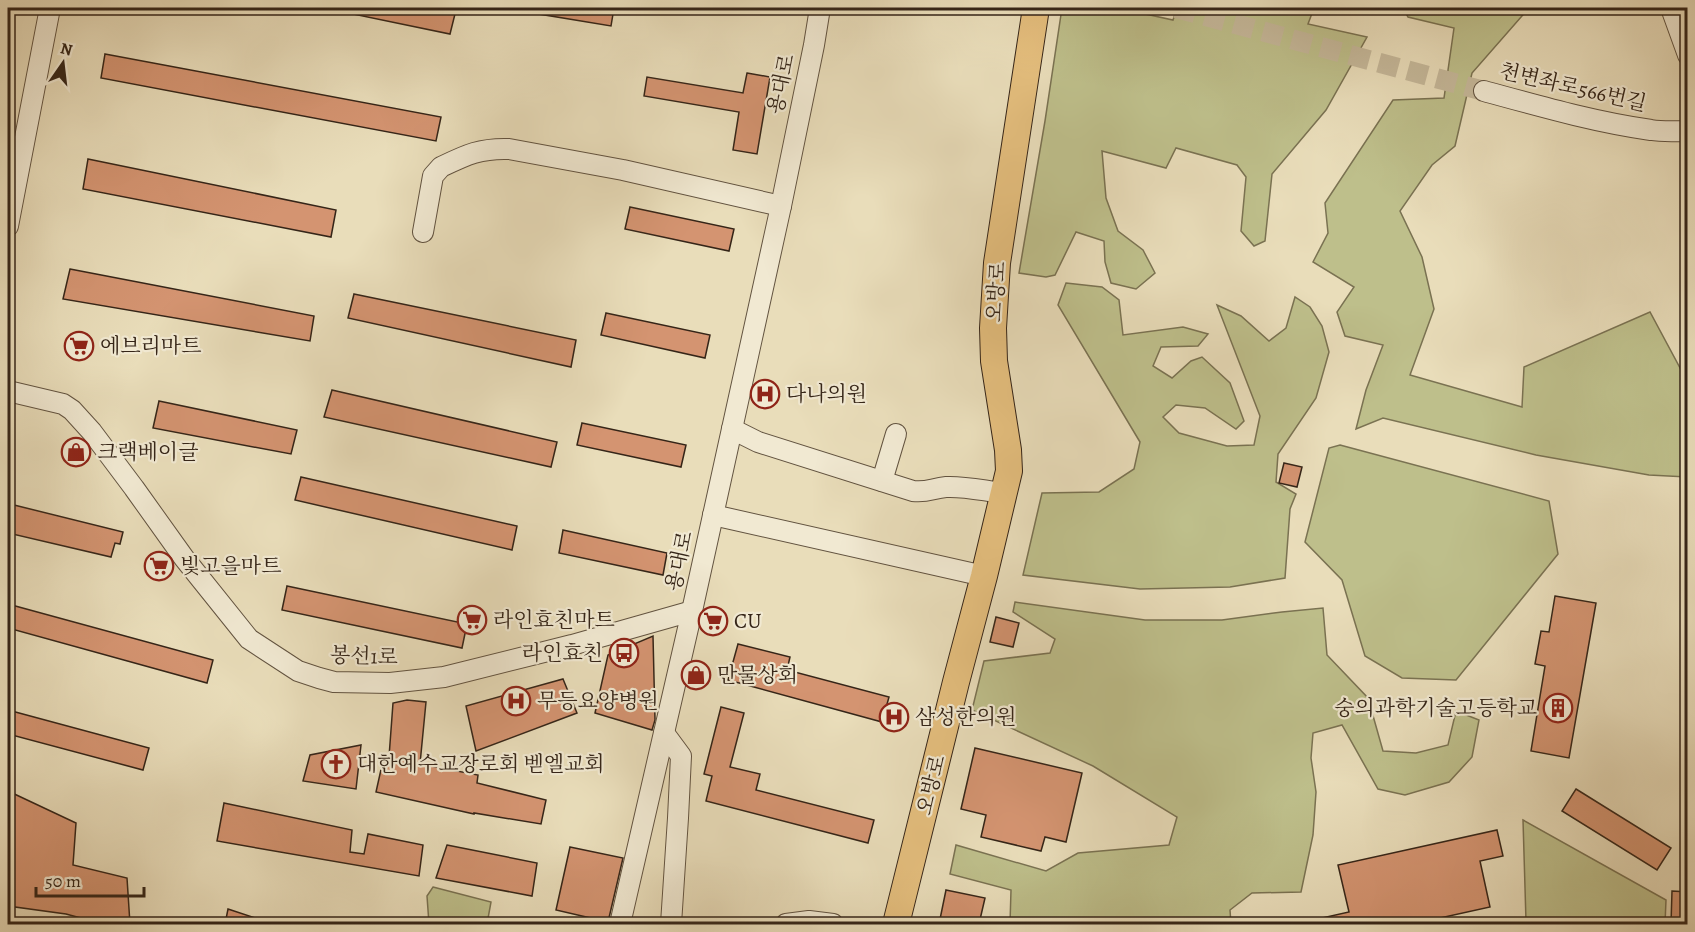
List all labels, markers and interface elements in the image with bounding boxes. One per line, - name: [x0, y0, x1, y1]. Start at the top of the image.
- north arrow: [33, 33, 93, 93]
- text: N: [58, 37, 75, 62]
- street label: 용대로: [761, 51, 801, 117]
- street label: 천변좌로566번길: [1497, 56, 1649, 118]
- street label: 오방로: [980, 261, 1012, 323]
- supermarket icon: 에브리마트: [63, 330, 95, 362]
- place label: 에브리마트: [100, 332, 201, 360]
- hospital icon: 다나의원: [749, 378, 781, 410]
- place label: 다나의원: [786, 380, 867, 408]
- shop icon: 크랙베이글: [60, 436, 92, 468]
- place label: 크랙베이글: [97, 438, 198, 466]
- street label: 용대로: [659, 528, 699, 594]
- supermarket icon: 빛고을마트: [143, 550, 175, 582]
- place label: 빛고을마트: [180, 552, 281, 580]
- supermarket icon: 라인효친마트: [456, 604, 488, 636]
- supermarket icon: CU: [697, 605, 729, 637]
- place label: 라인효친마트: [493, 606, 615, 634]
- place label: CU: [734, 607, 761, 635]
- bus stop icon: 라인효친: [608, 637, 640, 669]
- place label: 라인효친: [522, 639, 603, 667]
- street label: 봉선1로: [330, 641, 398, 671]
- shop icon: 만물상회: [680, 659, 712, 691]
- place label: 만물상회: [717, 661, 798, 689]
- hospital icon: 무등요양병원: [500, 685, 532, 717]
- place label: 무등요양병원: [537, 687, 659, 715]
- building icon: 숭의과학기술고등학교: [1542, 692, 1574, 724]
- place label: 숭의과학기술고등학교: [1334, 694, 1537, 722]
- hospital icon: 삼성한의원: [878, 701, 910, 733]
- place label: 삼성한의원: [915, 703, 1016, 731]
- church icon: 대한예수교장로회 벧엘교회: [320, 748, 352, 780]
- place label: 대한예수교장로회 벧엘교회: [357, 750, 605, 778]
- street label: 오방로: [910, 752, 952, 818]
- scale bar: [36, 860, 144, 898]
- text: 50 m: [45, 869, 81, 893]

